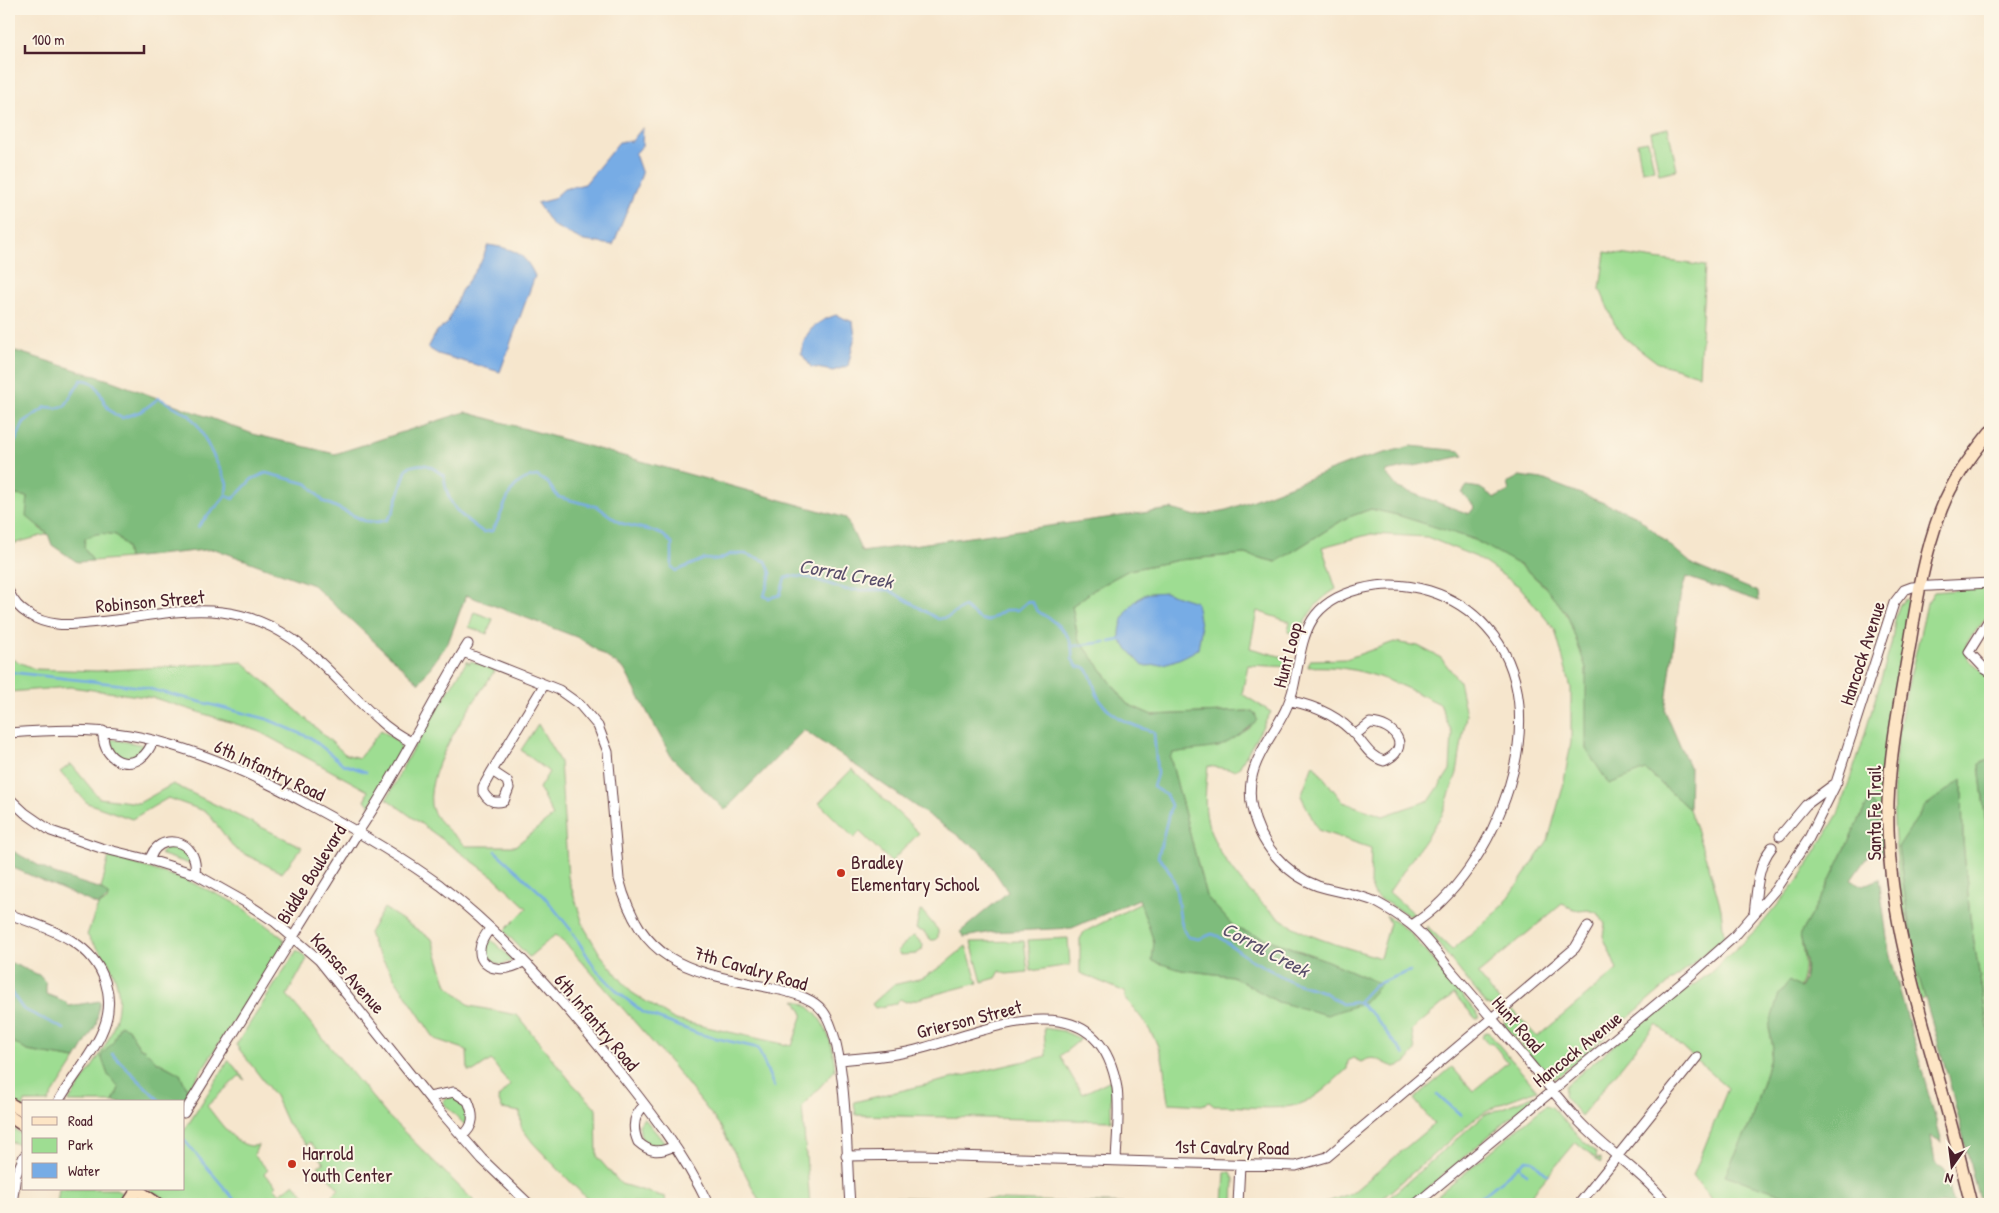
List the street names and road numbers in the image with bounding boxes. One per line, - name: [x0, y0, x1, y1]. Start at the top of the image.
- street label: Robinson Street: [95, 583, 206, 619]
- street label: Hancock Avenue: [1833, 597, 1891, 708]
- street label: Hunt Loop: [1266, 620, 1308, 690]
- street label: 6th Infantry Road: [210, 733, 330, 807]
- street label: Santa Fe Trail: [1861, 764, 1887, 861]
- street label: Biddle Boulevard: [270, 819, 352, 929]
- street label: Kansas Avenue: [305, 927, 392, 1019]
- street label: 7th Cavalry Road: [691, 939, 811, 997]
- street label: 6th Infantry Road: [549, 968, 646, 1077]
- street label: Hunt Road: [1486, 990, 1550, 1058]
- street label: Grierson Street: [914, 993, 1025, 1045]
- street label: Hancock Avenue: [1527, 1005, 1627, 1093]
- street label: 1st Cavalry Road: [1175, 1133, 1290, 1161]

